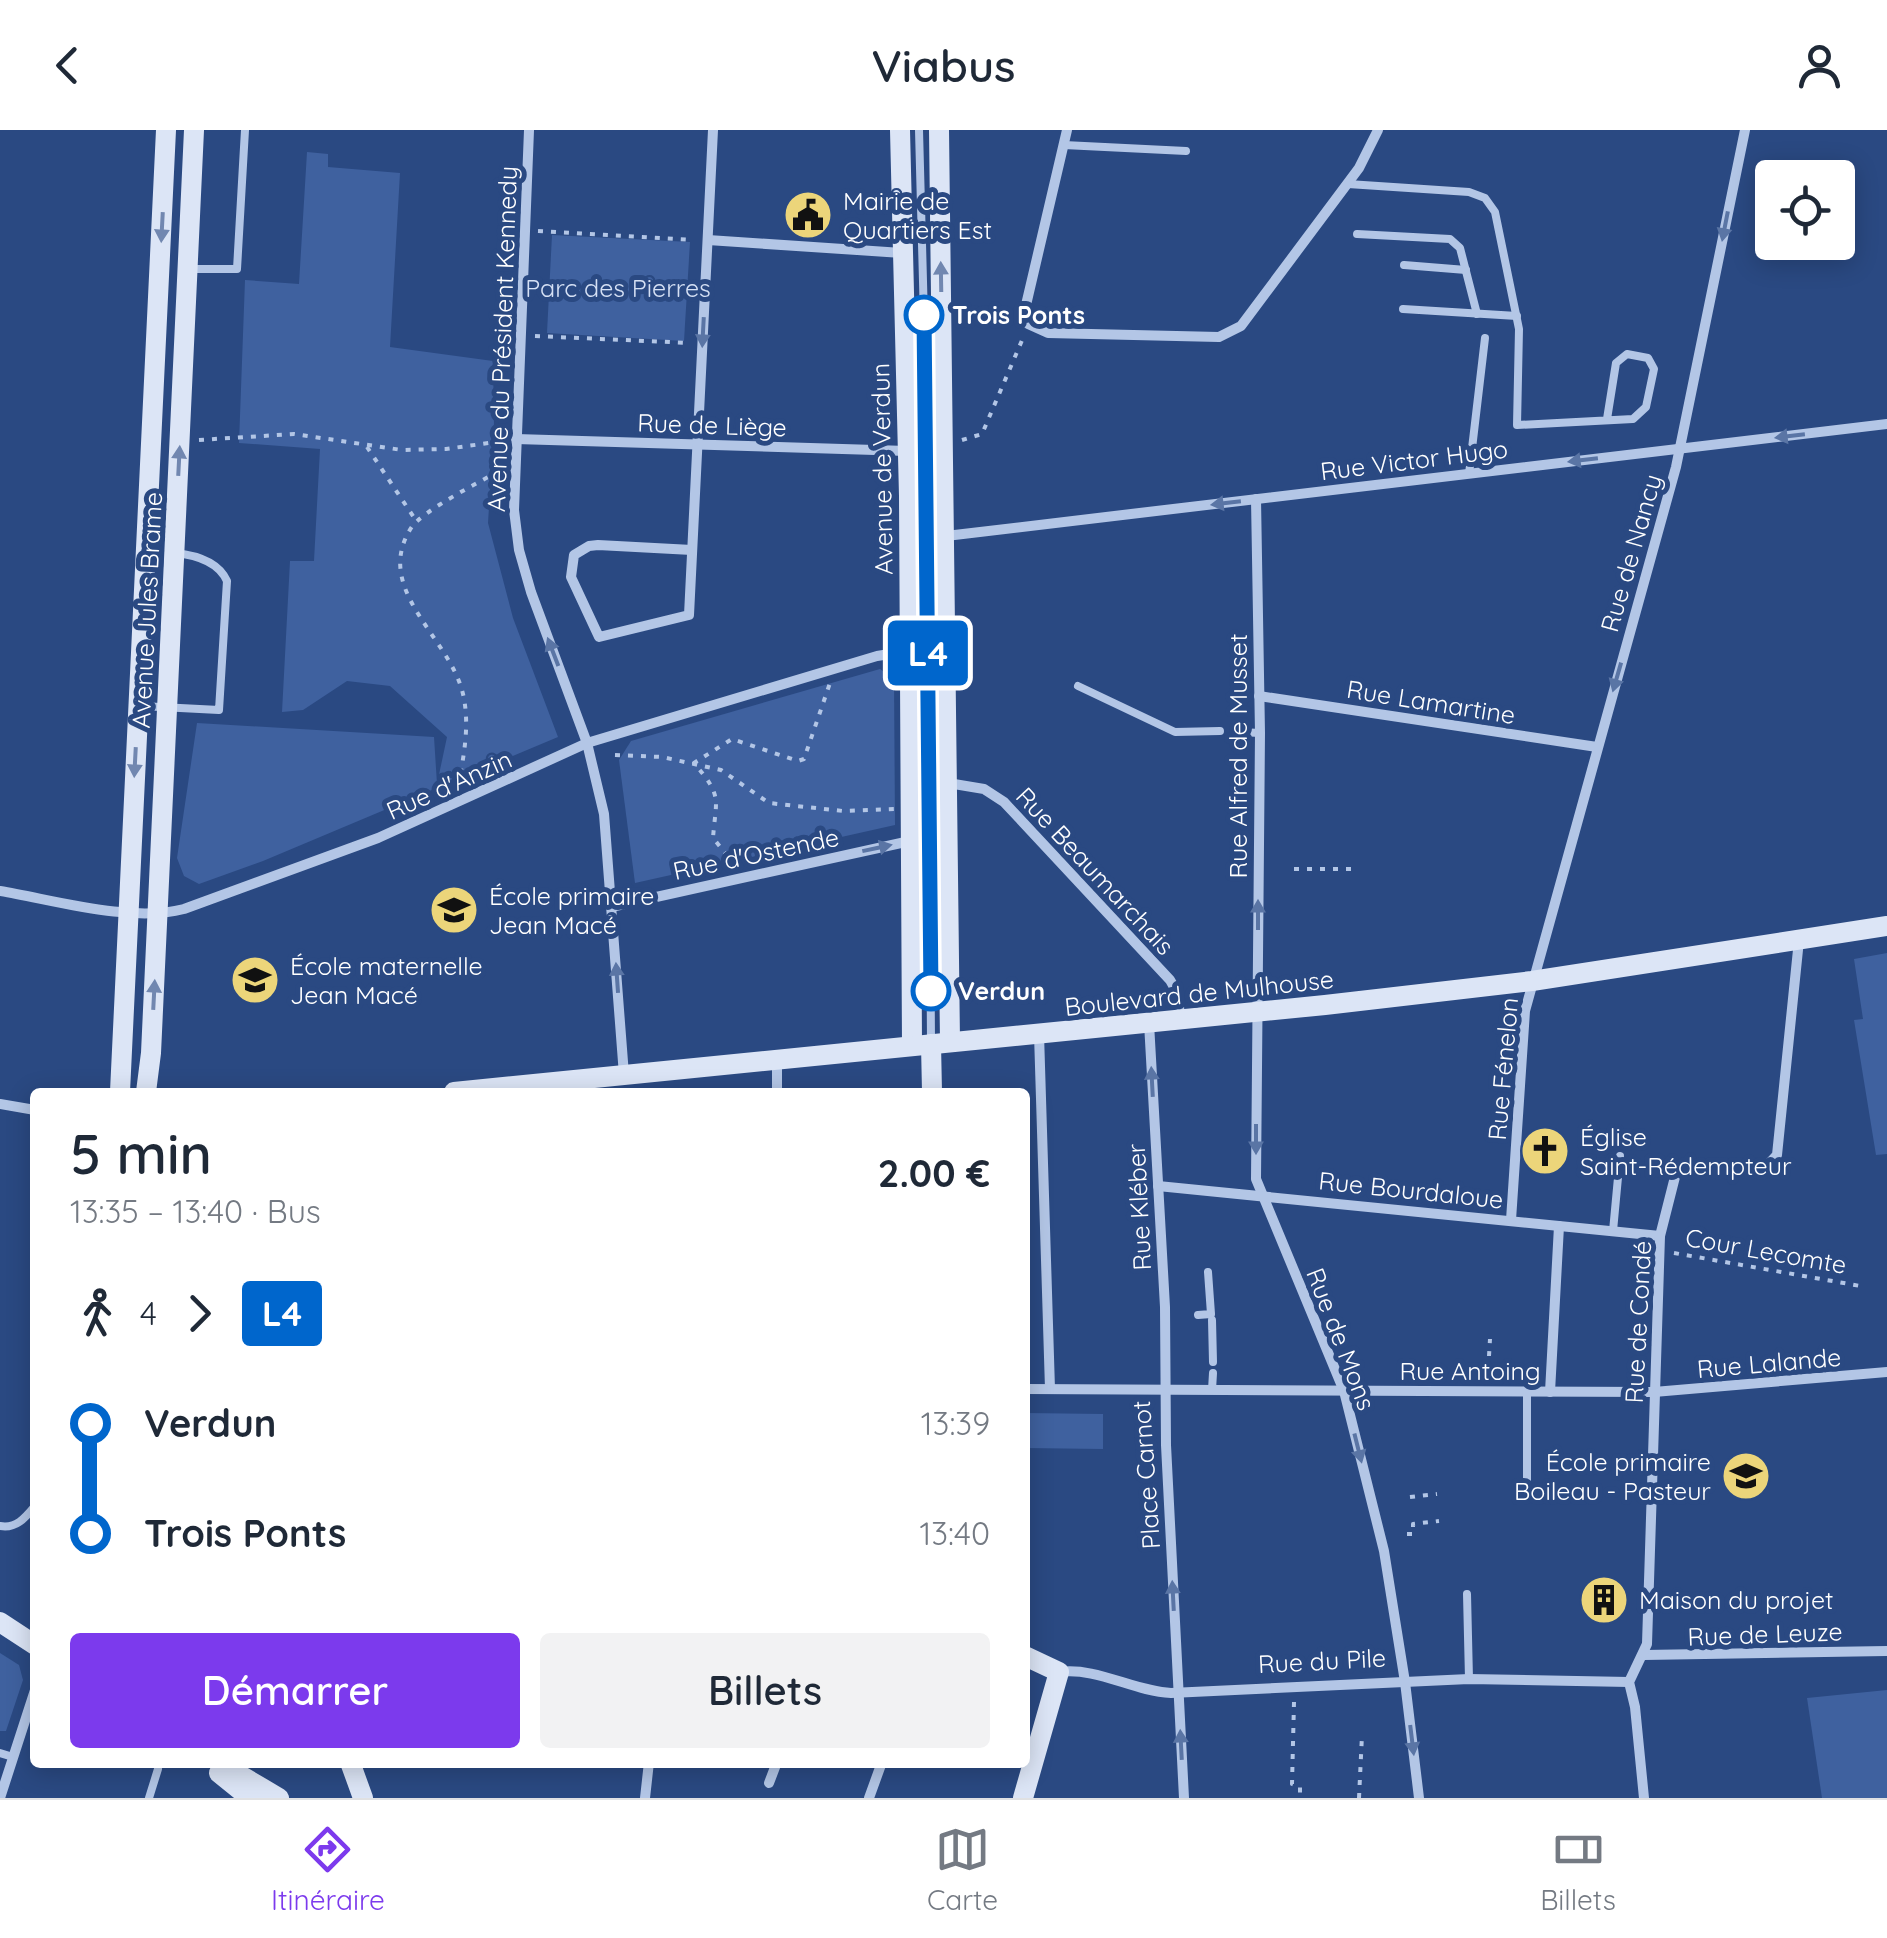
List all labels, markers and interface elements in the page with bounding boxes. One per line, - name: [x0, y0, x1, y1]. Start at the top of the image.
- text: Viabus: [871, 37, 1016, 93]
- icon: back: [40, 38, 95, 93]
- icon: person: [1792, 38, 1847, 93]
- map controls: [1755, 160, 1855, 260]
- button: locate: [1755, 160, 1855, 260]
- street label: Avenue du Président Kennedy: [480, 166, 523, 512]
- place label: Mairie de Quartiers Est: [843, 185, 992, 245]
- public building icon: Mairie de Quartiers Est: [782, 189, 834, 241]
- one-way arrow: [1717, 210, 1733, 241]
- one-way arrow: [153, 212, 169, 244]
- one-way arrow: [933, 261, 949, 293]
- park label: Parc des Pierres: [525, 272, 711, 303]
- marker: Trois Ponts: [905, 296, 943, 334]
- place label: Trois Ponts: [952, 299, 1085, 330]
- one-way arrow: [695, 317, 711, 349]
- street label: Avenue de Verdun: [864, 363, 899, 575]
- street label: Rue de Liège: [637, 406, 787, 443]
- one-way arrow: [1774, 428, 1806, 444]
- street label: Rue Victor Hugo: [1318, 433, 1509, 486]
- one-way arrow: [171, 445, 187, 477]
- one-way arrow: [1567, 452, 1599, 468]
- street label: Rue de Nancy: [1593, 470, 1668, 635]
- street label: Avenue Jules Brame: [125, 491, 168, 729]
- one-way arrow: [1209, 495, 1241, 511]
- line badge: L4: [883, 620, 973, 686]
- text: L4: [908, 631, 948, 675]
- street label: Rue Alfred de Musset: [1222, 634, 1253, 878]
- one-way arrow: [545, 637, 560, 667]
- one-way arrow: [1609, 663, 1624, 693]
- street label: Rue Lamartine: [1345, 673, 1518, 730]
- street label: Rue d'Anzin: [381, 743, 516, 826]
- one-way arrow: [127, 746, 143, 778]
- street label: Rue Beaumarchais: [1010, 780, 1181, 961]
- street label: Rue d'Ostende: [670, 821, 842, 886]
- one-way arrow: [862, 840, 893, 855]
- place label: École primaire Jean Macé: [489, 880, 654, 940]
- school or university icon: École primaire Jean Macé: [428, 884, 480, 936]
- one-way arrow: [1250, 898, 1266, 930]
- place label: École maternelle Jean Macé: [290, 950, 483, 1010]
- school or university icon: École maternelle Jean Macé: [229, 954, 281, 1006]
- one-way arrow: [608, 961, 624, 993]
- street label: Boulevard de Mulhouse: [1063, 963, 1335, 1022]
- marker: Verdun: [912, 972, 950, 1010]
- place label: Verdun: [958, 975, 1045, 1006]
- one-way arrow: [146, 979, 162, 1011]
- street label: Rue Fénelon: [1481, 996, 1524, 1142]
- one-way arrow: [1144, 1066, 1160, 1098]
- text: 5 min: [70, 1119, 212, 1188]
- place label: Église Saint-Rédempteur: [1580, 1121, 1792, 1181]
- one-way arrow: [1248, 1123, 1264, 1155]
- church icon: Église Saint-Rédempteur: [1519, 1125, 1571, 1177]
- street label: Rue Kléber: [1120, 1142, 1157, 1271]
- text: 2.00 €: [878, 1149, 990, 1197]
- street label: Rue Bourdaloue: [1317, 1164, 1505, 1215]
- text: 13:35 – 13:40 · Bus: [70, 1191, 321, 1231]
- street label: Cour Lecomte: [1683, 1221, 1849, 1280]
- street label: Rue de Condé: [1618, 1240, 1657, 1404]
- street label: Rue de Mons: [1300, 1263, 1383, 1414]
- icon: walk: [70, 1286, 125, 1341]
- icon: forward: [172, 1286, 227, 1341]
- text: L4: [262, 1291, 302, 1335]
- text: 4: [140, 1293, 157, 1333]
- street label: Rue Lalande: [1695, 1341, 1842, 1384]
- street label: Rue Antoing: [1399, 1355, 1541, 1386]
- text: Verdun: [144, 1399, 276, 1447]
- street label: Place Carnot: [1125, 1400, 1166, 1550]
- text: 13:39: [921, 1403, 990, 1443]
- one-way arrow: [1351, 1433, 1367, 1464]
- place label: École primaire Boileau - Pasteur: [1514, 1446, 1711, 1506]
- school or university icon: École primaire Boileau - Pasteur: [1720, 1450, 1772, 1502]
- text: Trois Ponts: [144, 1509, 346, 1557]
- text: 13:40: [920, 1513, 990, 1553]
- building icon: Maison du projet: [1578, 1574, 1630, 1626]
- one-way arrow: [1165, 1579, 1181, 1611]
- place label: Maison du projet: [1639, 1584, 1834, 1615]
- street label: Rue de Leuze: [1687, 1615, 1843, 1652]
- button: Démarrer: [70, 1633, 520, 1748]
- button: Billets: [540, 1633, 990, 1748]
- street label: Rue du Pile: [1257, 1642, 1387, 1679]
- one-way arrow: [1404, 1725, 1420, 1756]
- one-way arrow: [1173, 1729, 1189, 1761]
- tab: Itinéraire: [271, 1822, 385, 1917]
- tab: Carte: [927, 1822, 998, 1917]
- tab: Billets: [1540, 1822, 1616, 1917]

